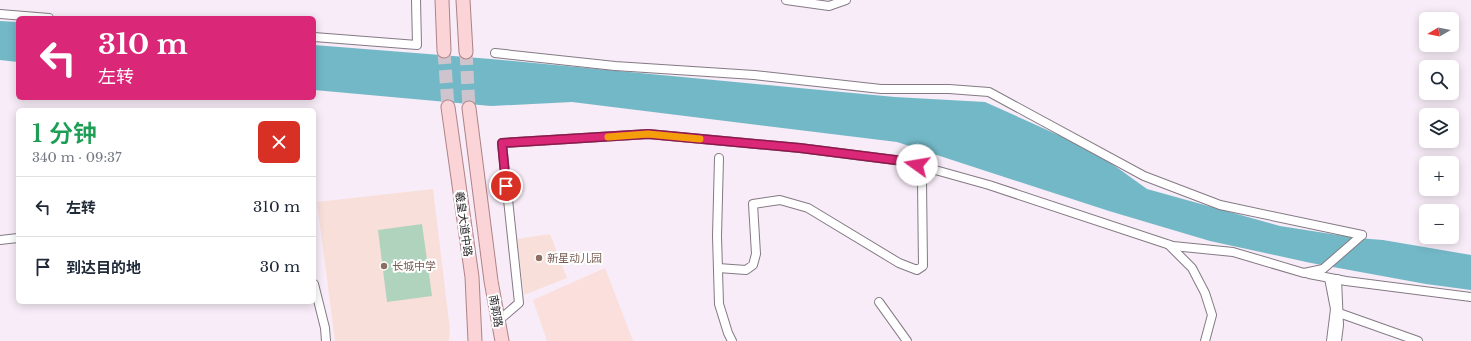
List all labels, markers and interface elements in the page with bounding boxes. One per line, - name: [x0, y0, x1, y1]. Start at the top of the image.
- north arrow: [1419, 12, 1459, 52]
- map controls: [1419, 12, 1459, 244]
- text: 310 m: [98, 27, 188, 62]
- icon: left: [32, 32, 84, 84]
- button: search: [1419, 60, 1459, 100]
- text: 左转: [98, 66, 134, 88]
- button: layers: [1419, 108, 1459, 148]
- text: 1 分钟: [32, 119, 97, 148]
- button: close: [258, 121, 300, 163]
- position arrow: [896, 144, 938, 186]
- text: 340 m · 09:37: [32, 149, 122, 166]
- button: +: [1419, 156, 1459, 196]
- pin: [489, 169, 523, 203]
- icon: arrive: [495, 175, 517, 197]
- street label: 羲皇大道中路: [452, 190, 476, 258]
- icon: left: [32, 196, 54, 218]
- text: 310 m: [253, 197, 300, 216]
- text: 左转: [66, 198, 96, 217]
- button: −: [1419, 204, 1459, 244]
- place label: 新星动儿园: [547, 251, 602, 265]
- marker: 新星动儿园: [534, 253, 544, 263]
- icon: arrive: [32, 256, 54, 278]
- text: 30 m: [260, 257, 300, 276]
- text: 到达目的地: [66, 258, 141, 277]
- place label: 长城中学: [392, 259, 436, 273]
- marker: 长城中学: [379, 261, 389, 271]
- street label: 南郭路: [486, 294, 506, 328]

